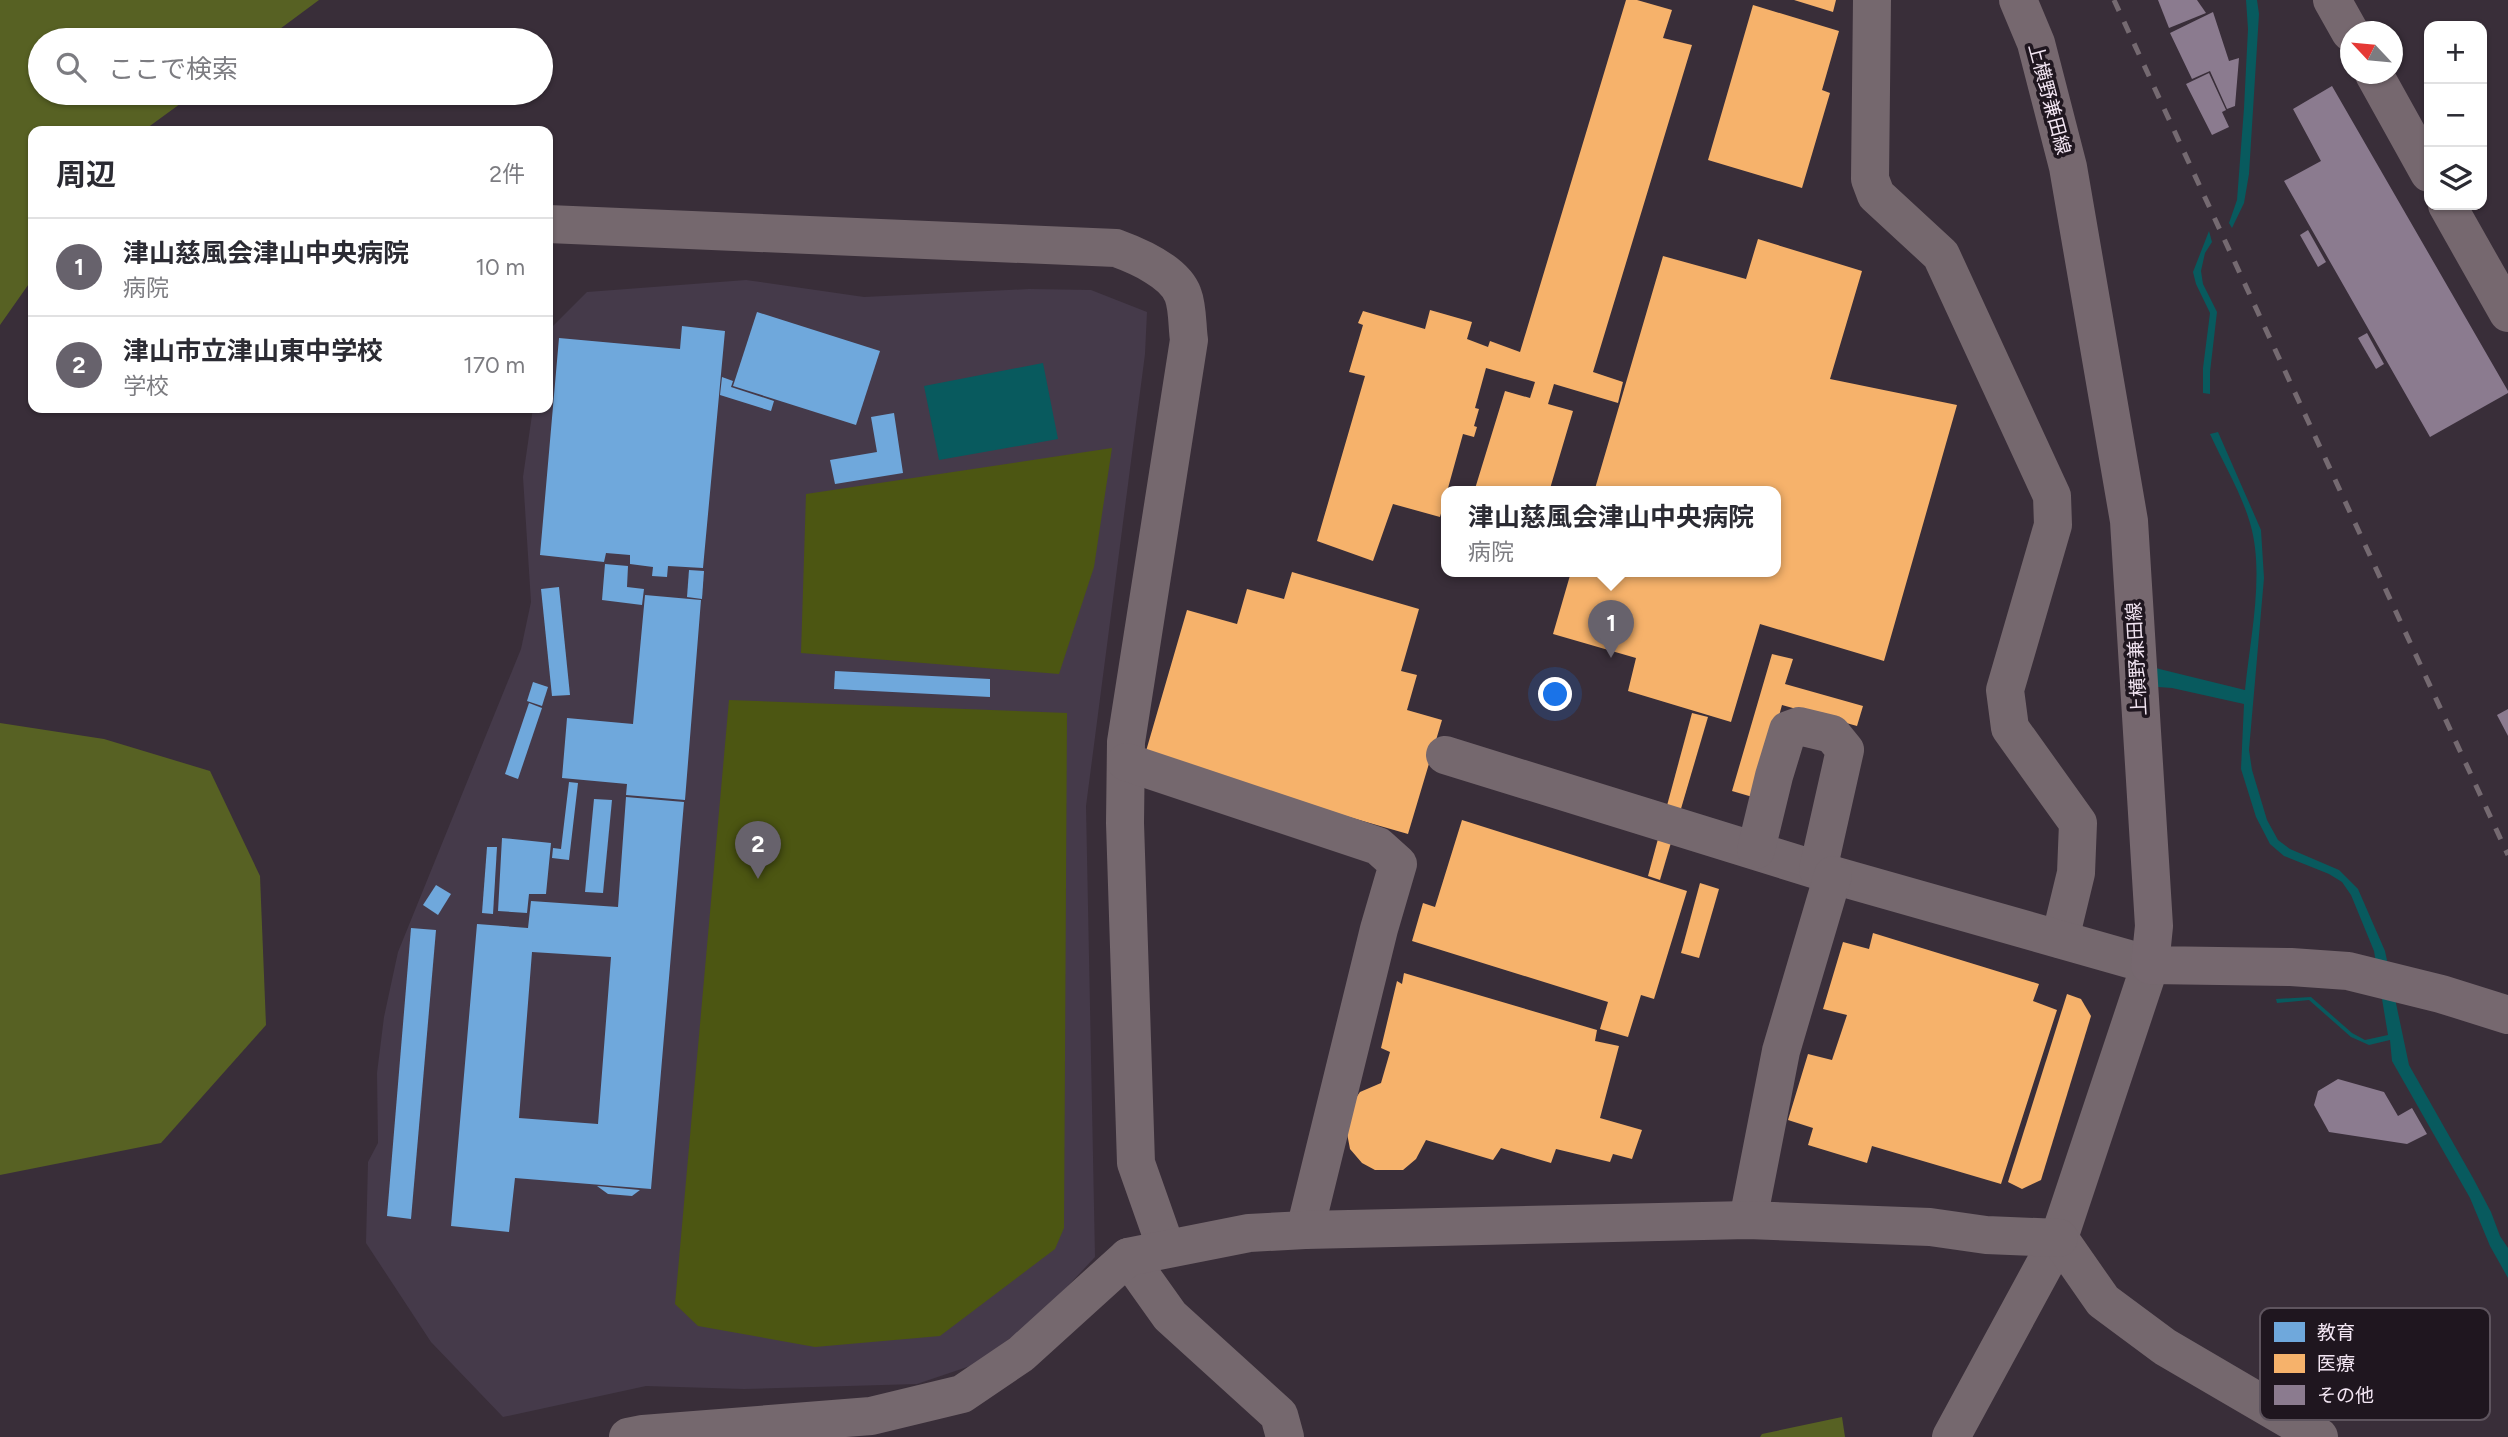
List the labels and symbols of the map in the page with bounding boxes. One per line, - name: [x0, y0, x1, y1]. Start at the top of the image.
- north arrow: [2340, 21, 2403, 84]
- street label: 上横野兼田線: [2024, 41, 2075, 157]
- pin: 1: [1588, 600, 1634, 658]
- street label: 上横野兼田線: [2122, 601, 2151, 717]
- your location: [1538, 677, 1572, 711]
- pin: 2: [735, 821, 781, 879]
- legend: [2260, 1308, 2490, 1420]
- text: 教育: [2317, 1321, 2355, 1344]
- text: 医療: [2317, 1352, 2355, 1375]
- text: その他: [2317, 1384, 2374, 1407]

